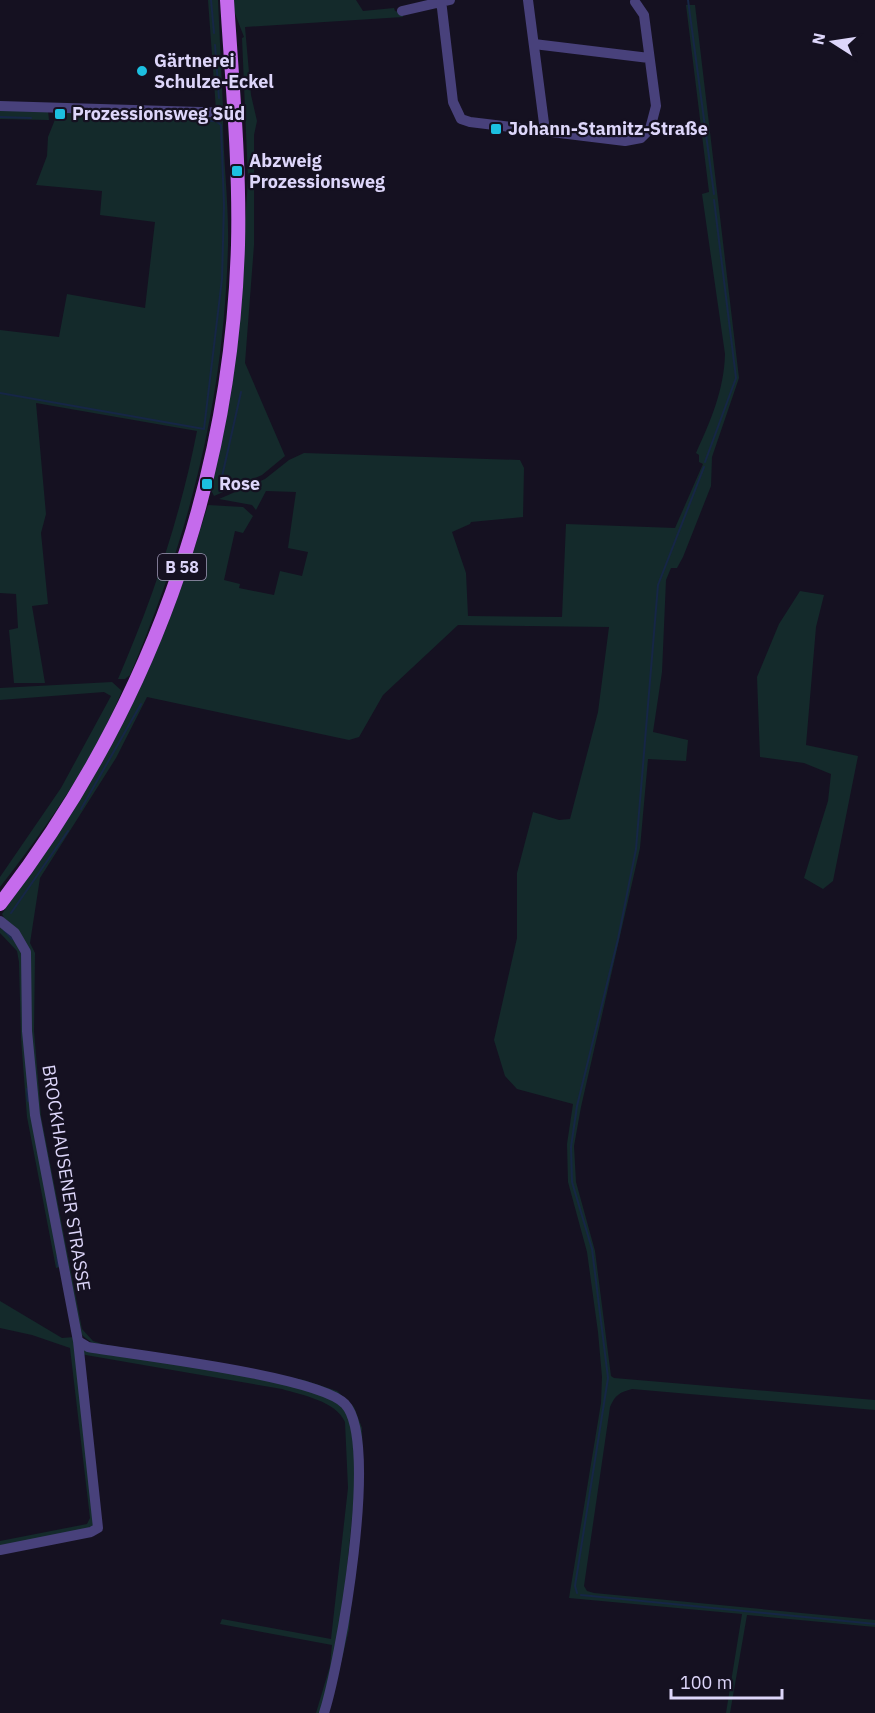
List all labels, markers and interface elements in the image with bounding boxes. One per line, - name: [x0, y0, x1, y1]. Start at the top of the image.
- north arrow: [803, 12, 863, 72]
- text: N: [807, 31, 829, 47]
- place label: Gärtnerei Schulze-Eckel: [154, 49, 274, 93]
- marker: Gärtnerei Schulze-Eckel: [135, 64, 149, 78]
- place label: Prozessionsweg Süd: [72, 102, 245, 125]
- marker: Prozessionsweg Süd: [53, 107, 67, 121]
- place label: Johann-Stamitz-Straße: [508, 117, 708, 140]
- marker: Johann-Stamitz-Straße: [489, 122, 503, 136]
- place label: Abzweig Prozessionsweg: [249, 149, 385, 193]
- marker: Abzweig Prozessionsweg: [230, 164, 244, 178]
- place label: Rose: [219, 472, 260, 495]
- marker: Rose: [200, 477, 214, 491]
- road number: B 58: [158, 554, 206, 580]
- street label: BROCKHAUSENER STRASSE: [37, 1063, 96, 1293]
- scale bar: [671, 1662, 782, 1700]
- text: 100 m: [680, 1671, 732, 1694]

